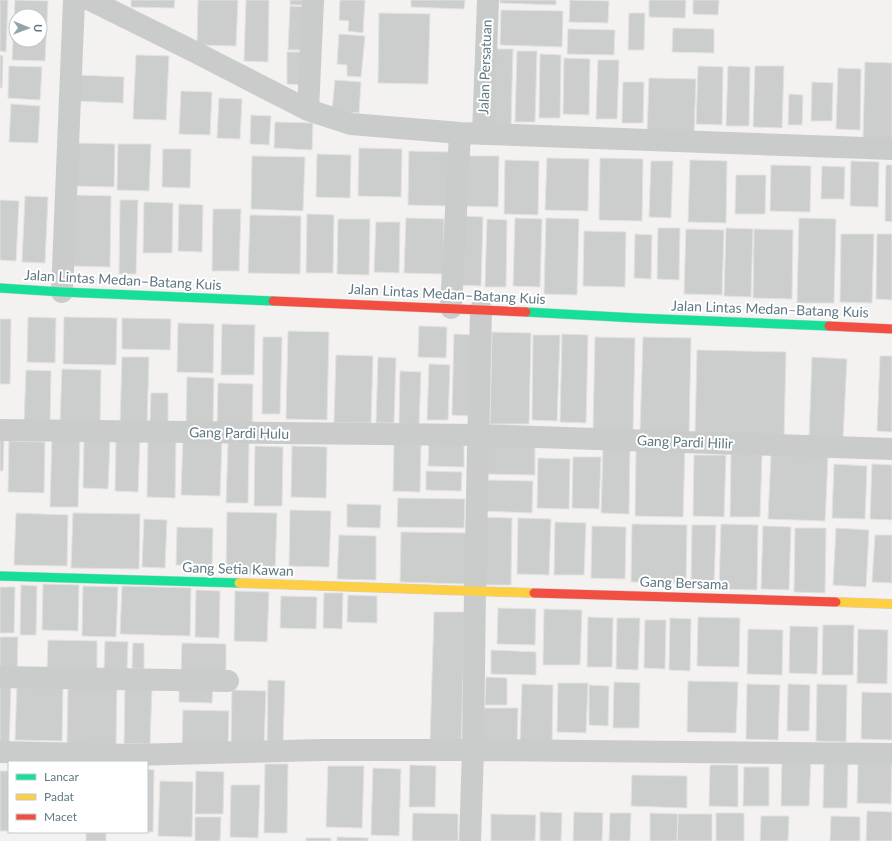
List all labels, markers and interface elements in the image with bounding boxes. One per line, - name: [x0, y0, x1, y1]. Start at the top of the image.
- north arrow: [8, 8, 48, 48]
- street label: Jalan Persatuan: [474, 19, 495, 115]
- text: U: [32, 24, 45, 32]
- street label: Jalan Lintas Medan–Batang Kuis: [24, 266, 222, 293]
- street label: Jalan Lintas Medan–Batang Kuis: [348, 280, 546, 307]
- street label: Jalan Lintas Medan–Batang Kuis: [671, 297, 869, 320]
- street label: Gang Pardi Hulu: [189, 423, 289, 442]
- street label: Gang Pardi Hilir: [637, 431, 733, 452]
- street label: Gang Setia Kawan: [182, 558, 294, 579]
- street label: Gang Bersama: [639, 572, 729, 593]
- legend: [8, 761, 148, 833]
- text: Lancar: [44, 769, 80, 784]
- text: Padat: [44, 789, 75, 804]
- text: Macet: [44, 809, 78, 824]

